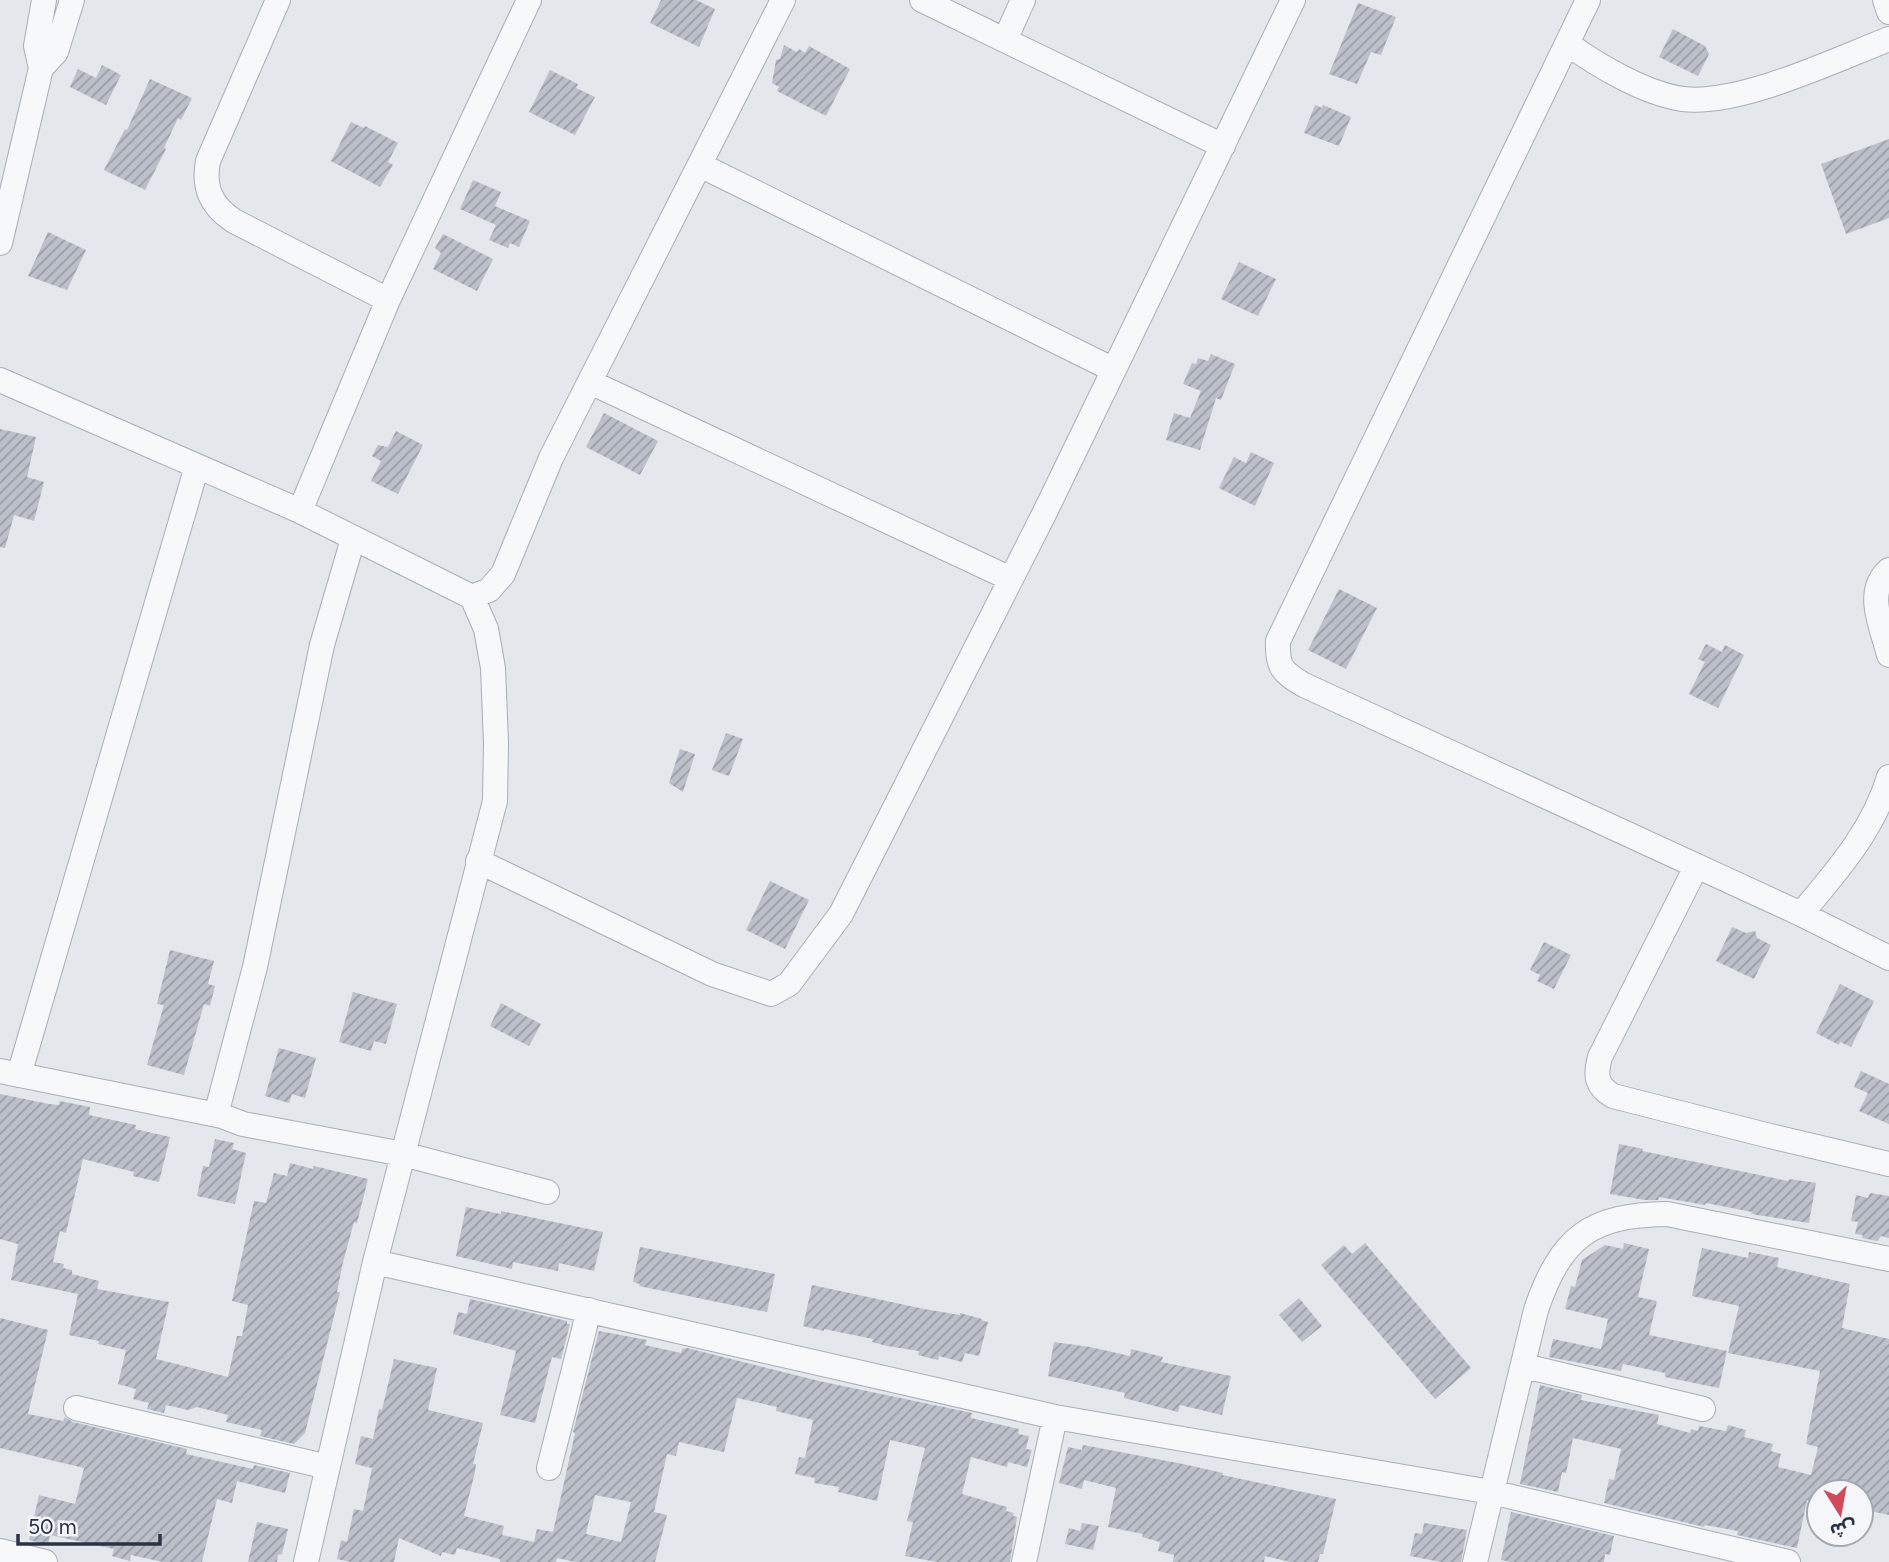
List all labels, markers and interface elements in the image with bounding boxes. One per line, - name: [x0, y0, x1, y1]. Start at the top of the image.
- north arrow: [1805, 1478, 1875, 1548]
- scale bar: [18, 1502, 159, 1546]
- text: 50 m: [28, 1514, 77, 1539]
- text: ش: [1828, 1515, 1858, 1543]

